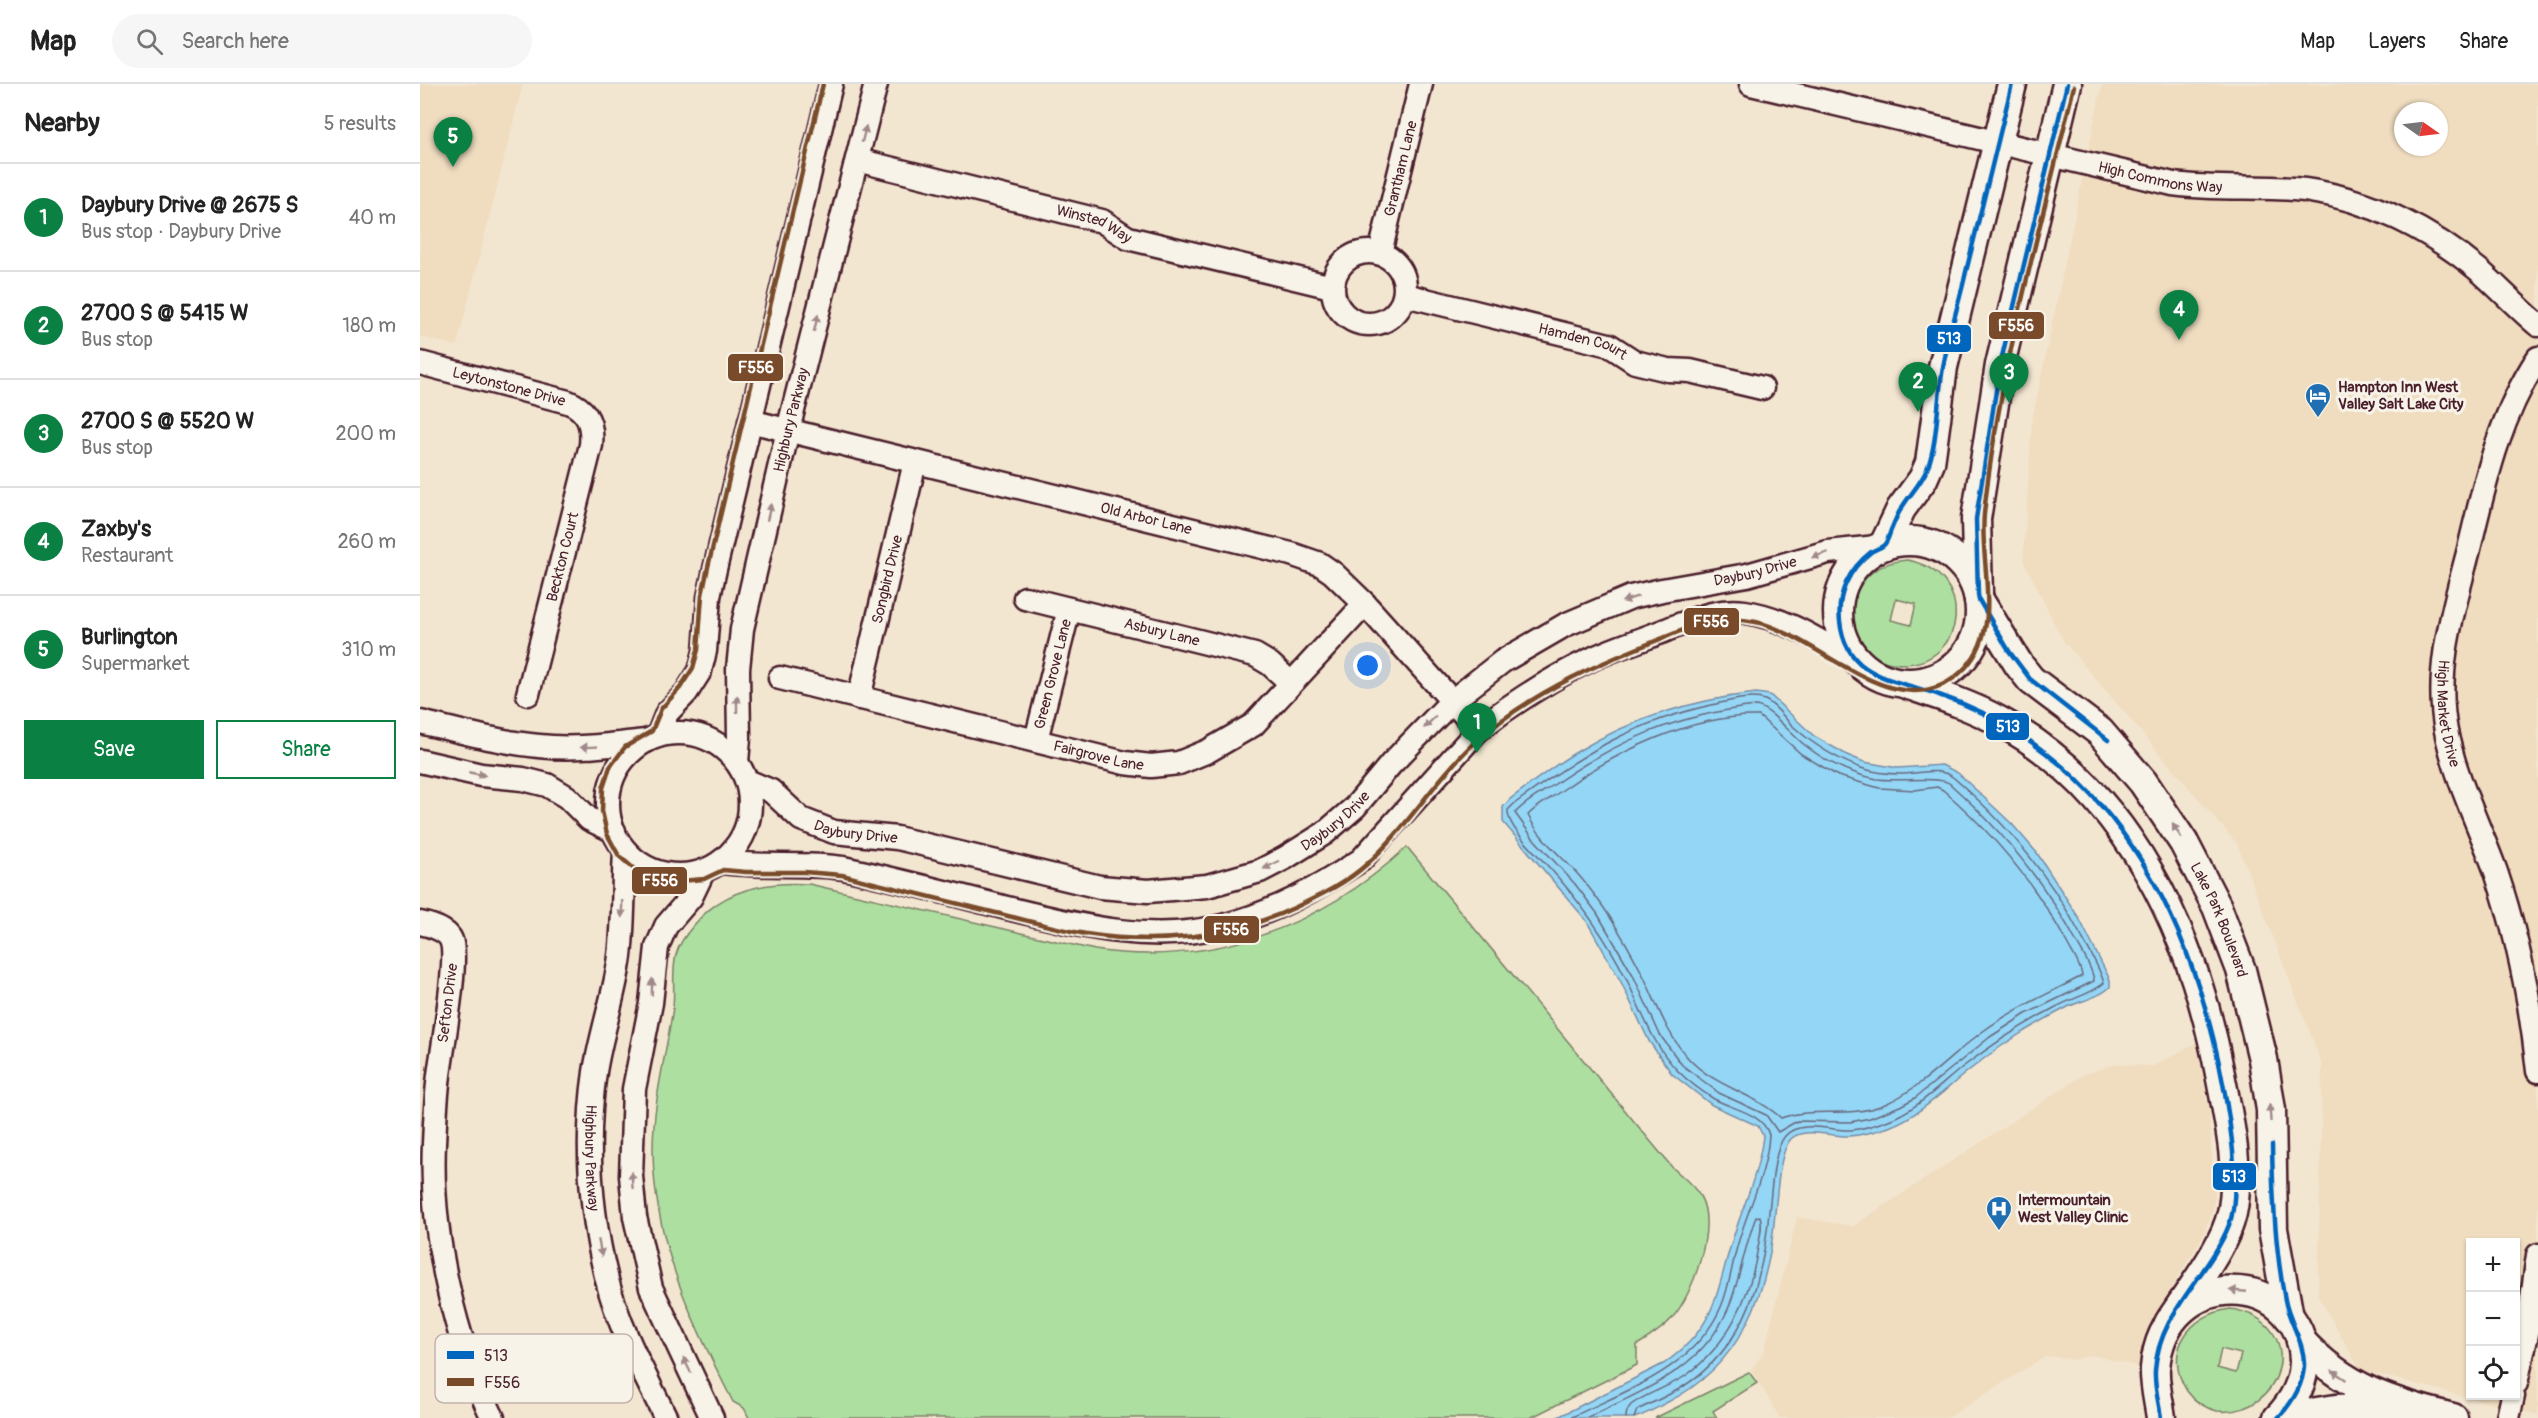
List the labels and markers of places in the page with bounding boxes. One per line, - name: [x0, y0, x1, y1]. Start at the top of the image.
- pin: 5: [434, 118, 472, 167]
- pin: 4: [2160, 290, 2198, 340]
- pin: 3: [1990, 354, 2028, 403]
- pin: 2: [1898, 362, 1938, 412]
- place label: Hampton Inn West Valley Salt Lake City: [2338, 378, 2464, 414]
- hotel icon: Hampton Inn West Valley Salt Lake City: [2303, 381, 2333, 419]
- pin: 1: [1458, 704, 1496, 753]
- place label: Intermountain West Valley Clinic: [2018, 1191, 2129, 1227]
- hospital icon: Intermountain West Valley Clinic: [1984, 1194, 2014, 1232]

